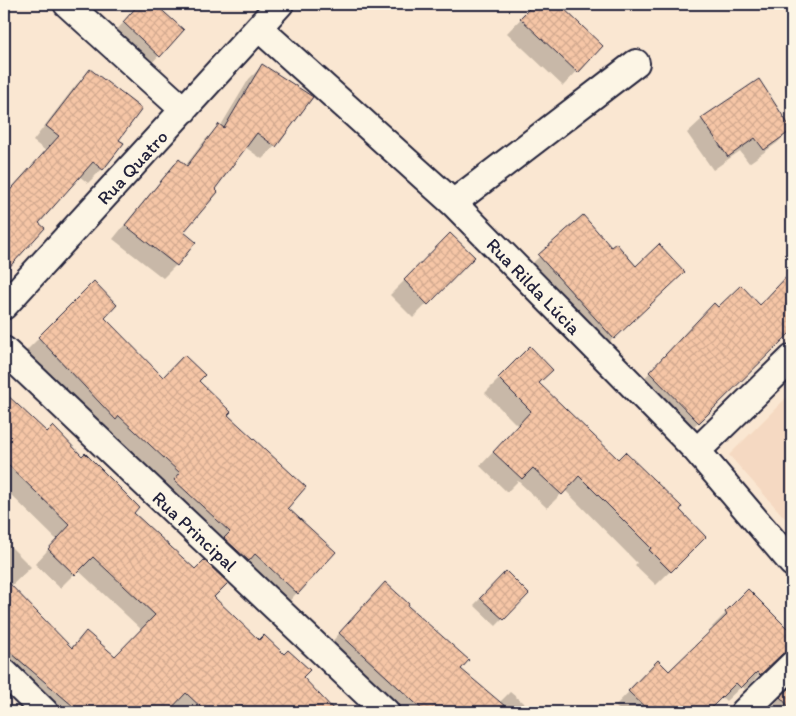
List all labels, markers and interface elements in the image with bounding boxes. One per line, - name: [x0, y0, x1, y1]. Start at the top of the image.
- street label: Rua Quatro: [92, 125, 173, 209]
- street label: Rua Rilda Lúcia: [482, 233, 586, 340]
- street label: Rua Principal: [148, 486, 242, 577]

